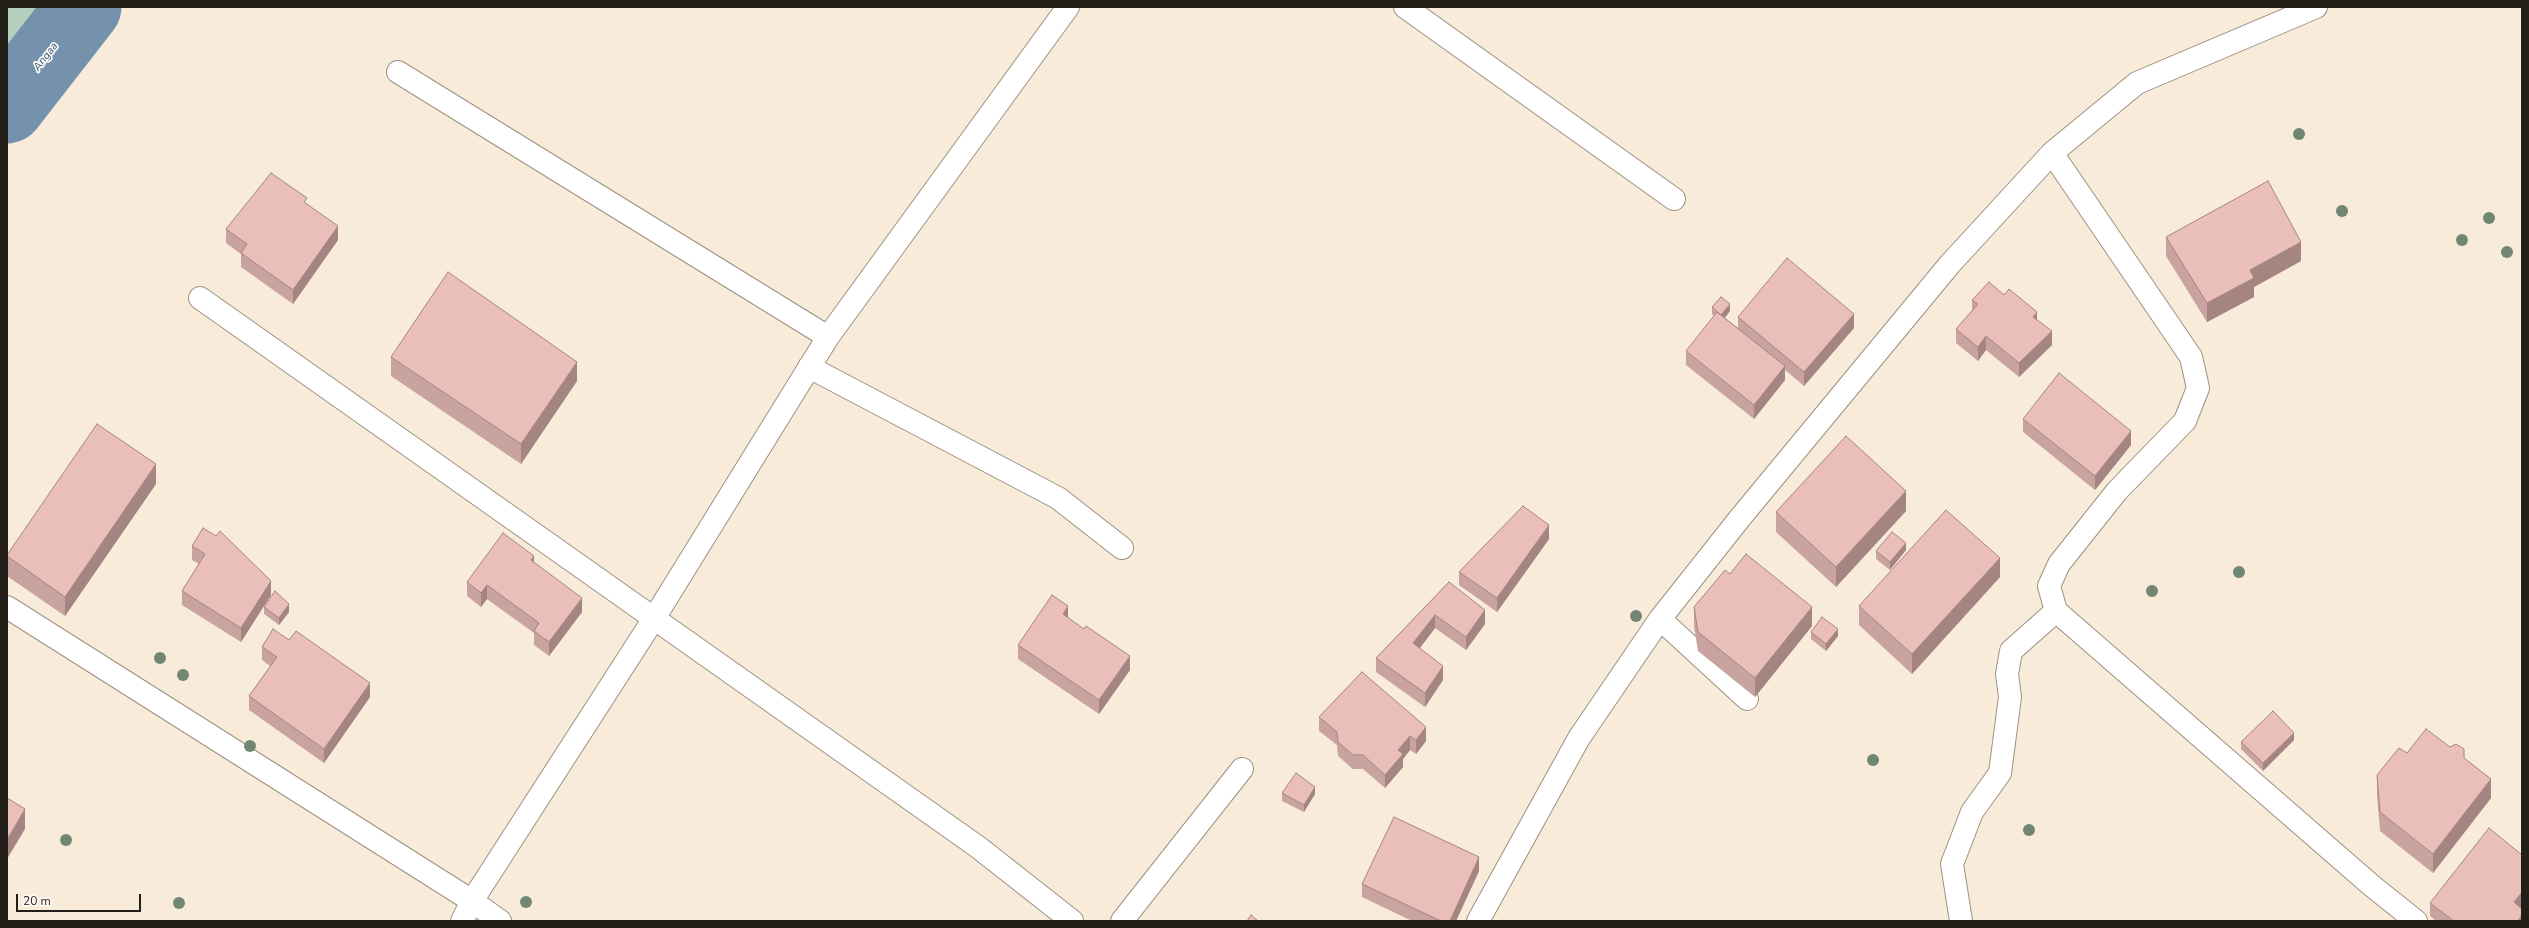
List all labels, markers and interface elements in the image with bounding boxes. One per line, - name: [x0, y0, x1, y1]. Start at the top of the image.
- water label: Angaa: [31, 40, 61, 74]
- scale bar: [18, 886, 143, 912]
- text: 20 m: [23, 893, 51, 909]

